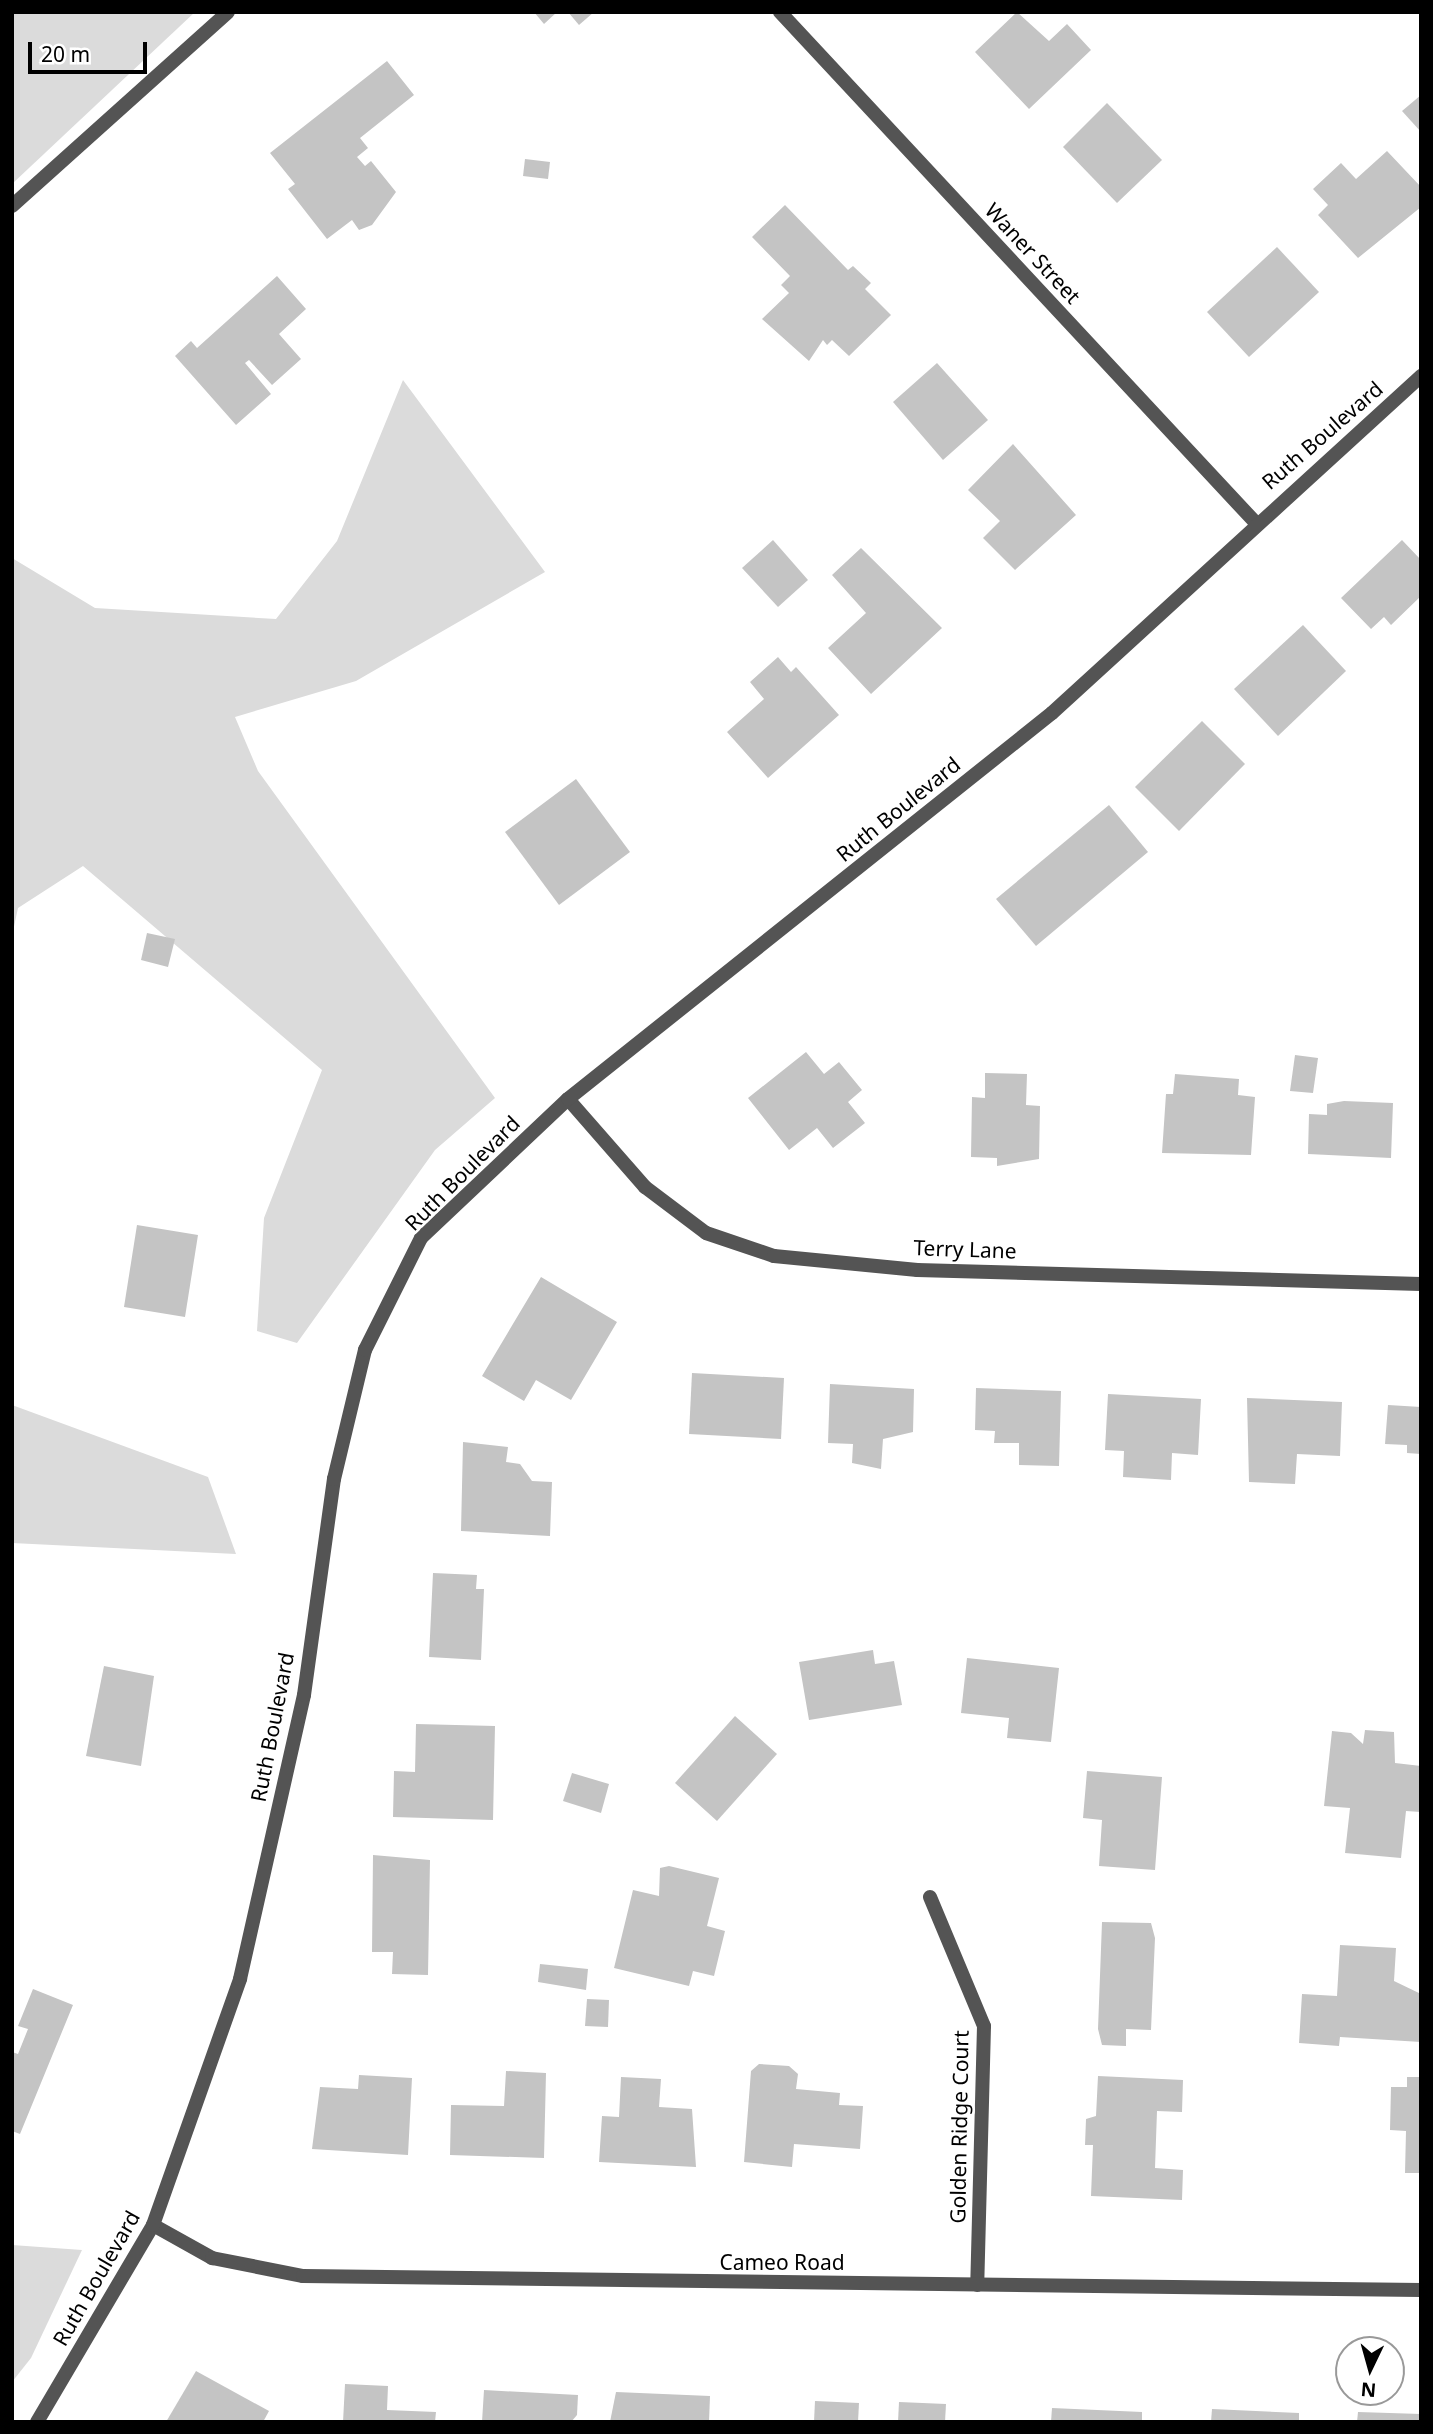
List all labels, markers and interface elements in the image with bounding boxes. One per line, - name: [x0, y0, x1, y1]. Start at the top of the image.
- scale bar: [32, 28, 150, 72]
- text: 20 m: [41, 40, 90, 68]
- street label: Waner Street: [980, 197, 1086, 309]
- street label: Ruth Boulevard: [1256, 376, 1388, 494]
- street label: Ruth Boulevard: [831, 751, 965, 867]
- street label: Ruth Boulevard: [399, 1110, 525, 1236]
- street label: Terry Lane: [913, 1235, 1017, 1263]
- street label: Ruth Boulevard: [245, 1650, 299, 1804]
- street label: Golden Ridge Court: [945, 2030, 973, 2224]
- street label: Ruth Boulevard: [47, 2206, 145, 2350]
- street label: Cameo Road: [719, 2249, 845, 2275]
- north arrow: [1335, 2336, 1405, 2406]
- text: N: [1360, 2376, 1377, 2404]

